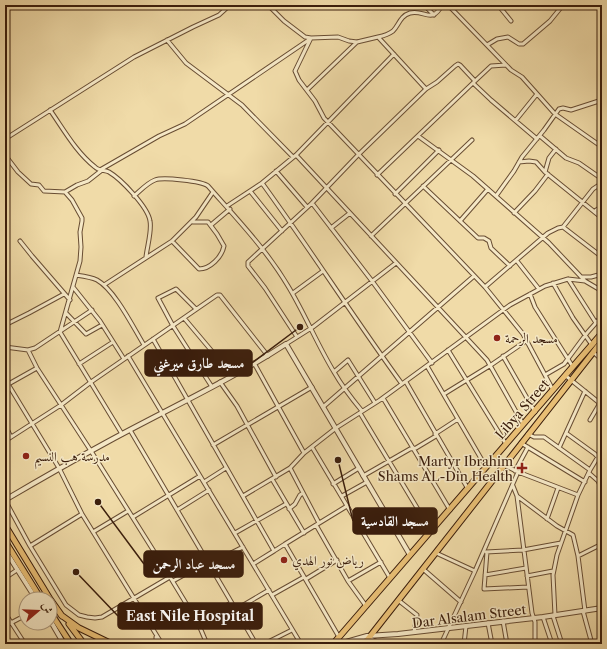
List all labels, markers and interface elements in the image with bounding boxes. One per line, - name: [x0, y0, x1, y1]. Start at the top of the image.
- place label: مسجد الرحمة: [505, 330, 558, 346]
- marker: مسجد الرحمة: [492, 333, 502, 343]
- callout: مسجد طارق ميرغني: [145, 350, 252, 376]
- text: مسجد طارق ميرغني: [154, 354, 244, 377]
- street label: Libya Street: [492, 376, 553, 442]
- place label: مدرسة هب النسيم: [34, 448, 110, 470]
- marker: مدرسة هب النسيم: [21, 451, 31, 461]
- place label: Martyr Ibrahim Shams AL-Din Health: [378, 453, 513, 484]
- marker: Martyr Ibrahim Shams AL-Din Health: [516, 462, 528, 474]
- callout: مسجد القادسية: [353, 508, 437, 534]
- text: مسجد القادسية: [361, 512, 429, 530]
- callout: مسجد عباد الرحمن: [144, 551, 243, 577]
- place label: رياض نور الهدي: [292, 552, 364, 571]
- text: مسجد عباد الرحمن: [152, 555, 236, 574]
- marker: رياض نور الهدي: [279, 555, 289, 565]
- north arrow: [18, 591, 58, 631]
- text: ش: [39, 600, 56, 615]
- street label: Dar Alsalam Street: [411, 601, 527, 631]
- callout: East Nile Hospital: [118, 603, 262, 629]
- text: East Nile Hospital: [126, 607, 254, 625]

